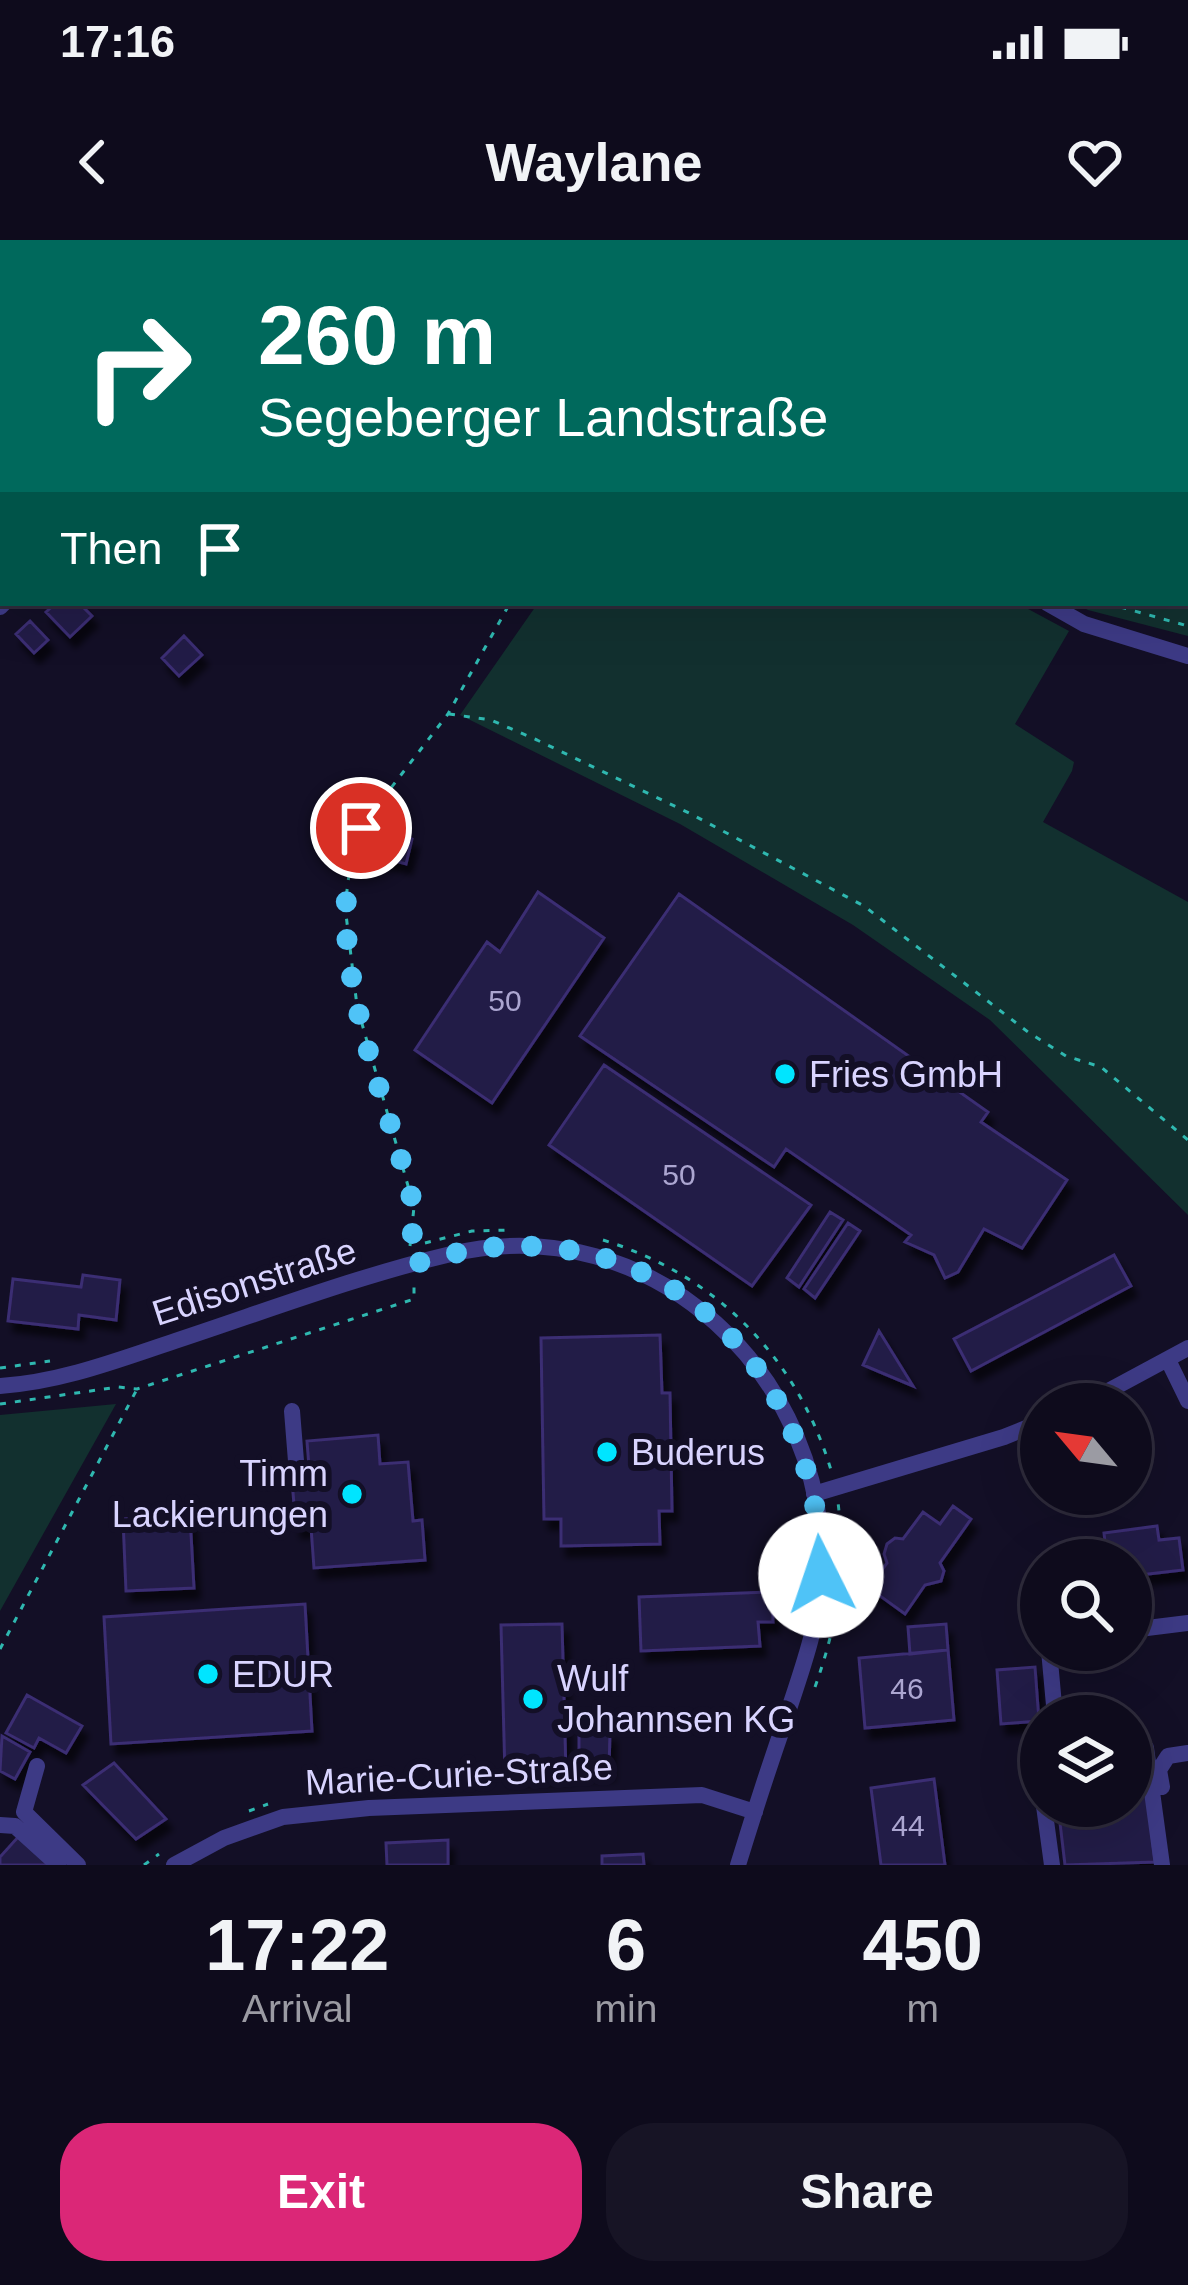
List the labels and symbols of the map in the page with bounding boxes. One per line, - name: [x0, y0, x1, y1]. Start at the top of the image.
- pin: [310, 777, 412, 879]
- house number: 50: [488, 984, 522, 1017]
- place label: Fries GmbH: [809, 1054, 1003, 1095]
- marker: Fries GmbH: [772, 1061, 798, 1087]
- house number: 50: [662, 1158, 696, 1191]
- street label: Edisonstraße: [147, 1229, 361, 1334]
- north arrow: [1020, 1383, 1152, 1515]
- place label: Buderus: [631, 1432, 765, 1473]
- marker: Buderus: [594, 1439, 620, 1465]
- place label: Timm Lackierungen: [112, 1453, 328, 1535]
- marker: Timm Lackierungen: [339, 1481, 365, 1507]
- position arrow: [758, 1512, 884, 1638]
- place label: EDUR: [232, 1654, 334, 1695]
- place label: Wulf Johannsen KG: [557, 1658, 795, 1740]
- marker: EDUR: [195, 1661, 221, 1687]
- house number: 46: [890, 1672, 924, 1705]
- marker: Wulf Johannsen KG: [520, 1686, 546, 1712]
- street label: Marie-Curie-Straße: [304, 1746, 614, 1803]
- house number: 44: [891, 1809, 925, 1842]

